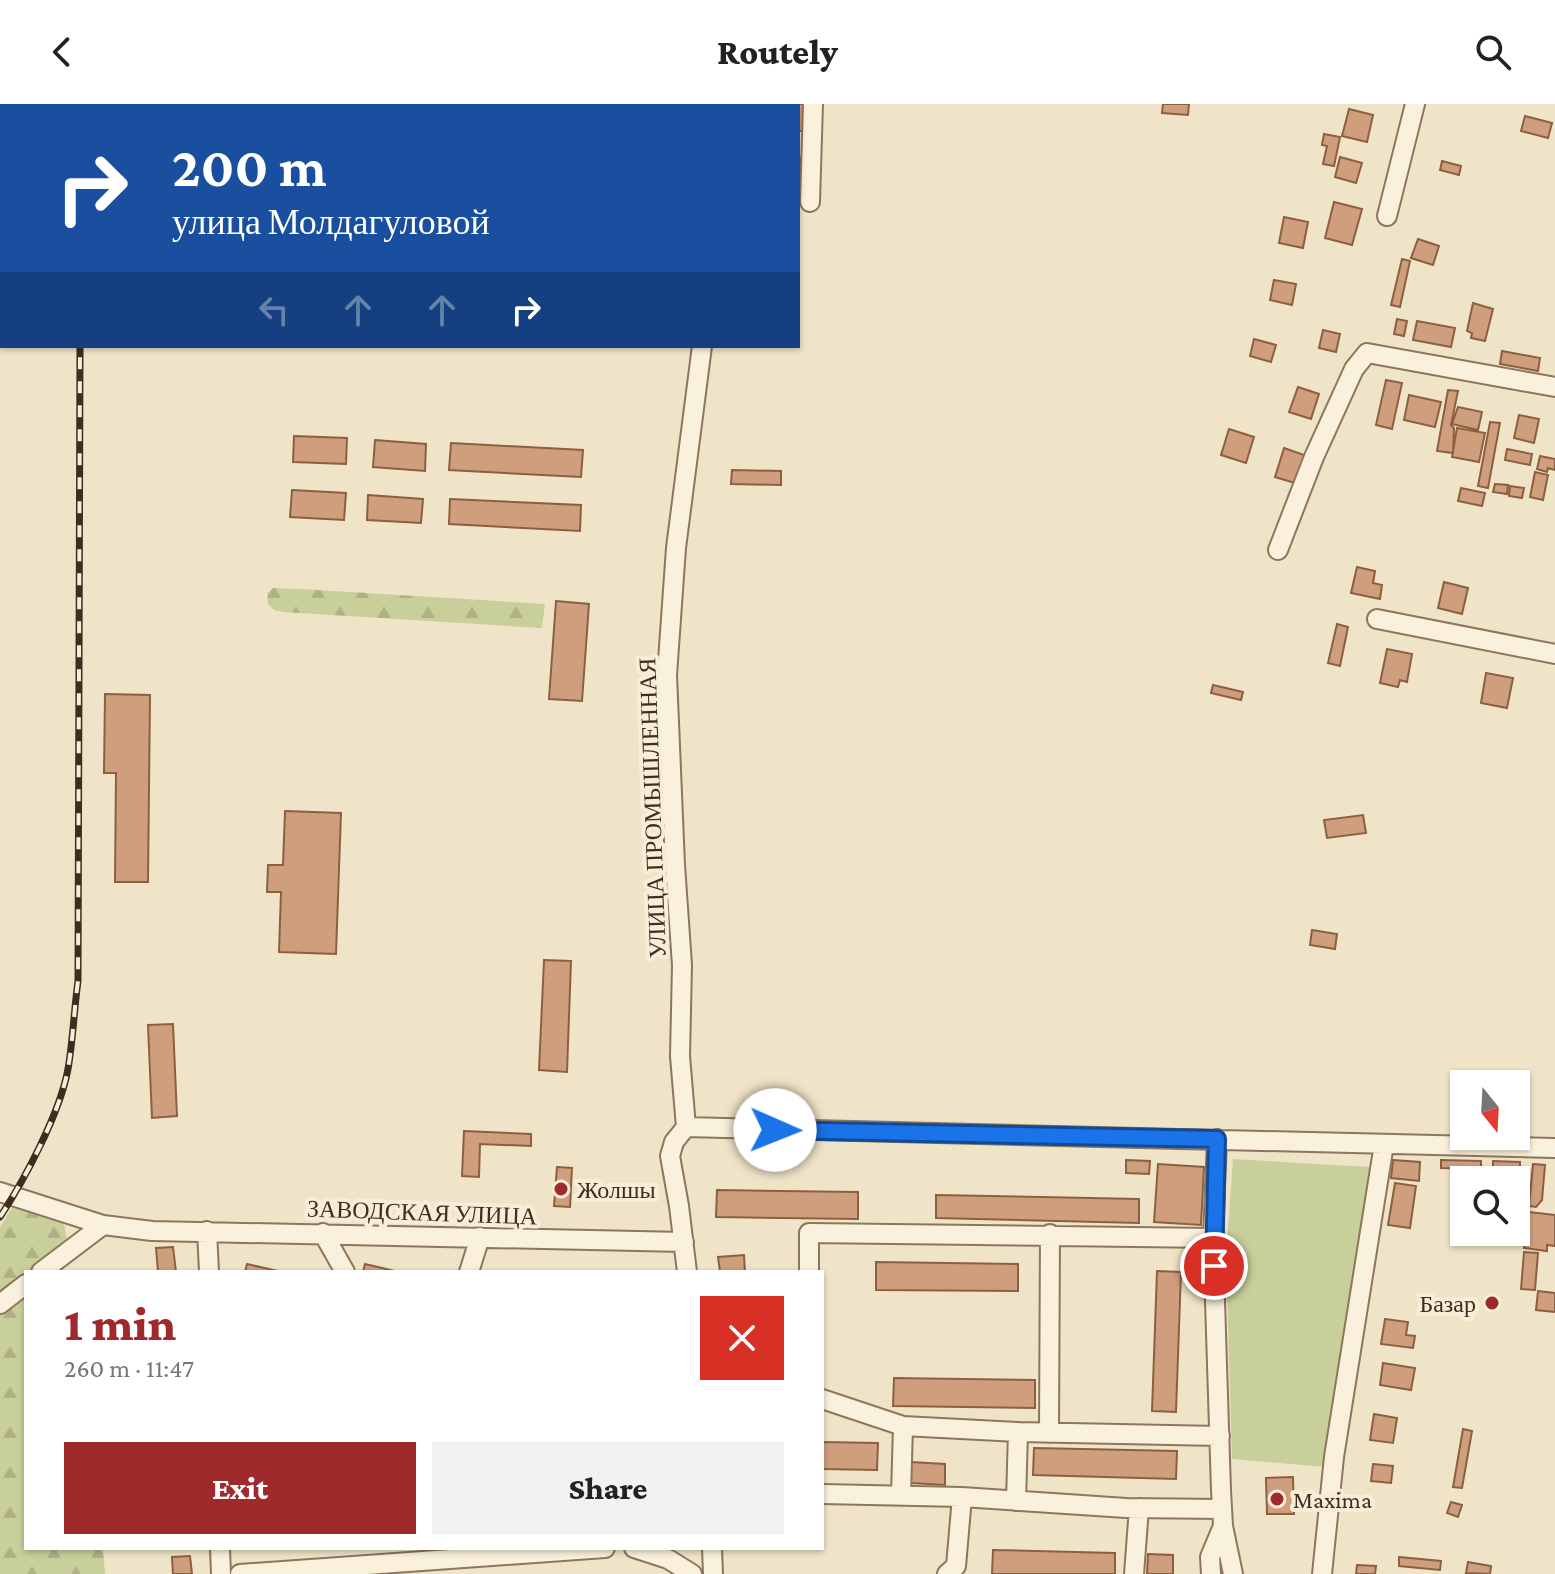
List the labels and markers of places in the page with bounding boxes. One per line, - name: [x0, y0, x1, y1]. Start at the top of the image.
- place label: Жолшы: [577, 1176, 656, 1203]
- marker: Жолшы: [552, 1180, 570, 1198]
- pin: [1180, 1232, 1248, 1300]
- place label: Базар: [1419, 1290, 1476, 1317]
- marker: Базар: [1483, 1294, 1501, 1312]
- place label: Maxima: [1293, 1486, 1372, 1513]
- marker: Maxima: [1268, 1490, 1286, 1508]

